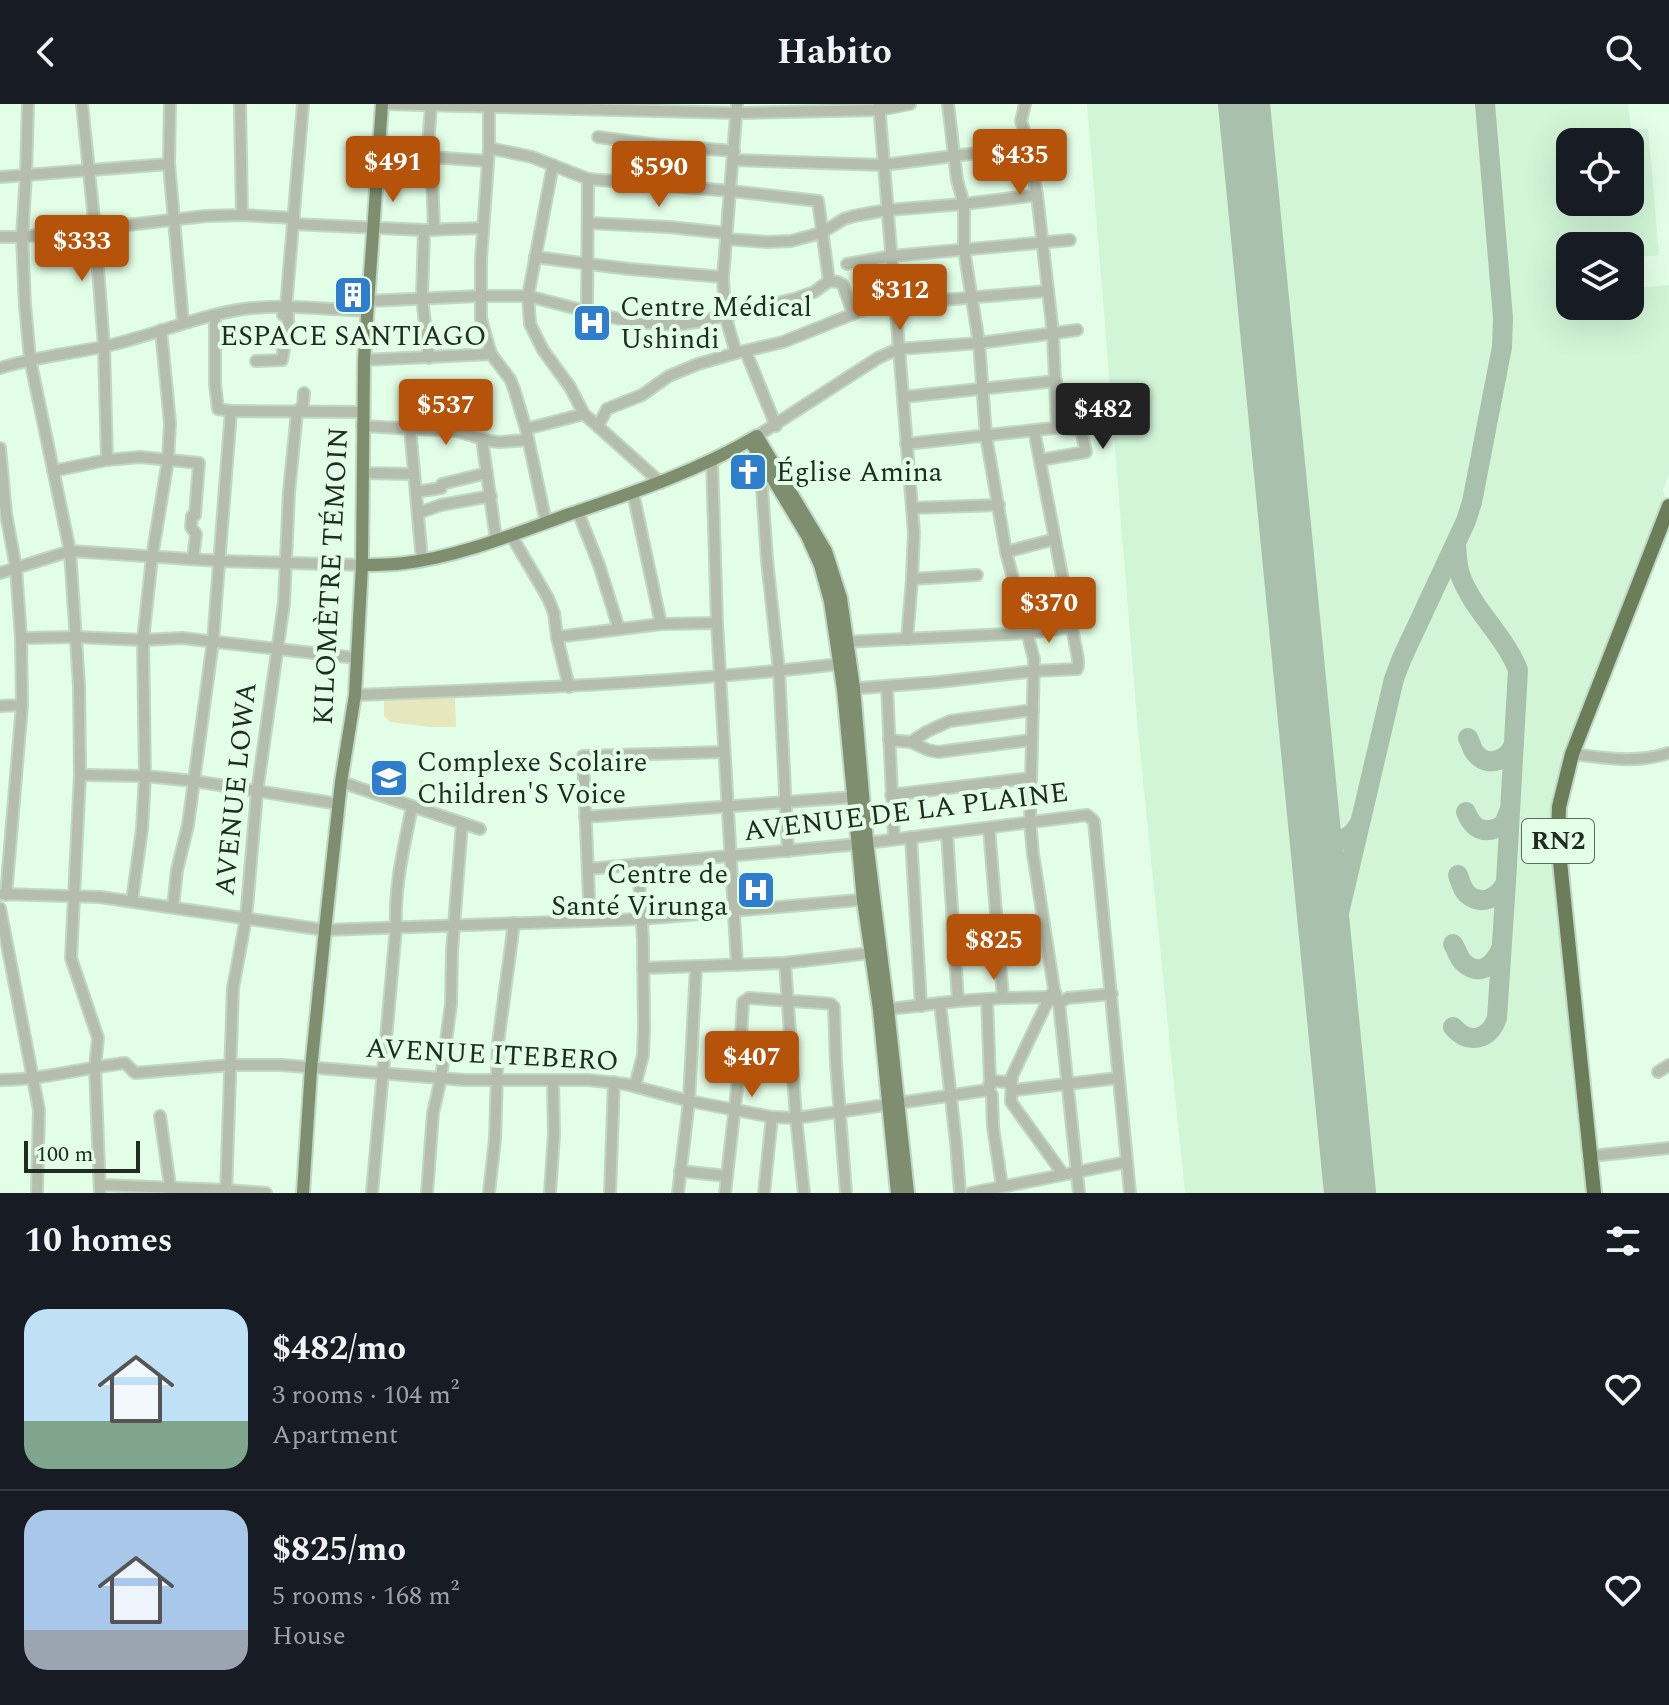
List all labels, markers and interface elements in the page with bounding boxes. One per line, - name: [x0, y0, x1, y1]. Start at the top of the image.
- text: Habito: [777, 25, 892, 80]
- icon: back: [24, 30, 68, 74]
- icon: search: [1601, 30, 1645, 74]
- map controls: [1556, 128, 1644, 320]
- button: locate: [1556, 128, 1644, 216]
- pin: $435: [973, 129, 1067, 197]
- text: $435: [991, 135, 1049, 175]
- pin: $491: [346, 136, 440, 204]
- pin: $590: [612, 141, 706, 209]
- text: $491: [364, 142, 422, 182]
- text: $590: [630, 147, 688, 187]
- pin: $333: [35, 215, 129, 283]
- text: $333: [53, 221, 111, 261]
- button: layers: [1556, 232, 1644, 320]
- pin: $312: [853, 264, 947, 332]
- text: $312: [871, 270, 929, 310]
- building icon: ESPACE SANTIAGO: [332, 274, 374, 316]
- place label: Centre Médical Ushindi: [620, 286, 812, 361]
- hospital icon: Centre Médical Ushindi: [571, 302, 613, 344]
- place label: ESPACE SANTIAGO: [220, 315, 486, 358]
- pin: $537: [399, 379, 493, 447]
- pin: $482: [1056, 383, 1150, 451]
- text: $537: [417, 385, 475, 425]
- text: $482: [1074, 389, 1132, 429]
- street label: KILOMÈTRE TÉMOIN: [302, 426, 360, 726]
- church icon: Église Amina: [727, 451, 769, 493]
- place label: Église Amina: [776, 451, 943, 494]
- pin: $370: [1002, 577, 1096, 645]
- text: $370: [1020, 583, 1078, 623]
- street label: AVENUE LOWA: [203, 680, 269, 898]
- place label: Complexe Scolaire Children'S Voice: [417, 741, 647, 816]
- school or university icon: Complexe Scolaire Children'S Voice: [368, 757, 410, 799]
- street label: AVENUE DE LA PLAINE: [741, 771, 1071, 853]
- road number: RN2: [1522, 819, 1594, 863]
- place label: Centre de Santé Virunga: [551, 853, 728, 928]
- hospital icon: Centre de Santé Virunga: [735, 869, 777, 911]
- pin: $825: [947, 914, 1041, 982]
- text: $825: [965, 920, 1023, 960]
- street label: AVENUE ITEBERO: [364, 1027, 620, 1083]
- pin: $407: [705, 1031, 799, 1099]
- text: $407: [723, 1037, 781, 1077]
- scale bar: [24, 1137, 140, 1173]
- text: 100 m: [36, 1138, 93, 1171]
- text: 10 homes: [24, 1215, 173, 1267]
- icon: filters: [1601, 1219, 1645, 1263]
- text: $482/mo: [272, 1323, 406, 1375]
- icon: home: [88, 1341, 184, 1437]
- icon: heart: [1601, 1367, 1645, 1411]
- text: 3 rooms · 104 m²: [272, 1375, 459, 1415]
- text: Apartment: [272, 1415, 398, 1455]
- text: $825/mo: [272, 1524, 406, 1576]
- icon: home: [88, 1542, 184, 1638]
- icon: heart: [1601, 1568, 1645, 1612]
- text: 5 rooms · 168 m²: [272, 1576, 459, 1616]
- text: House: [272, 1616, 346, 1656]

